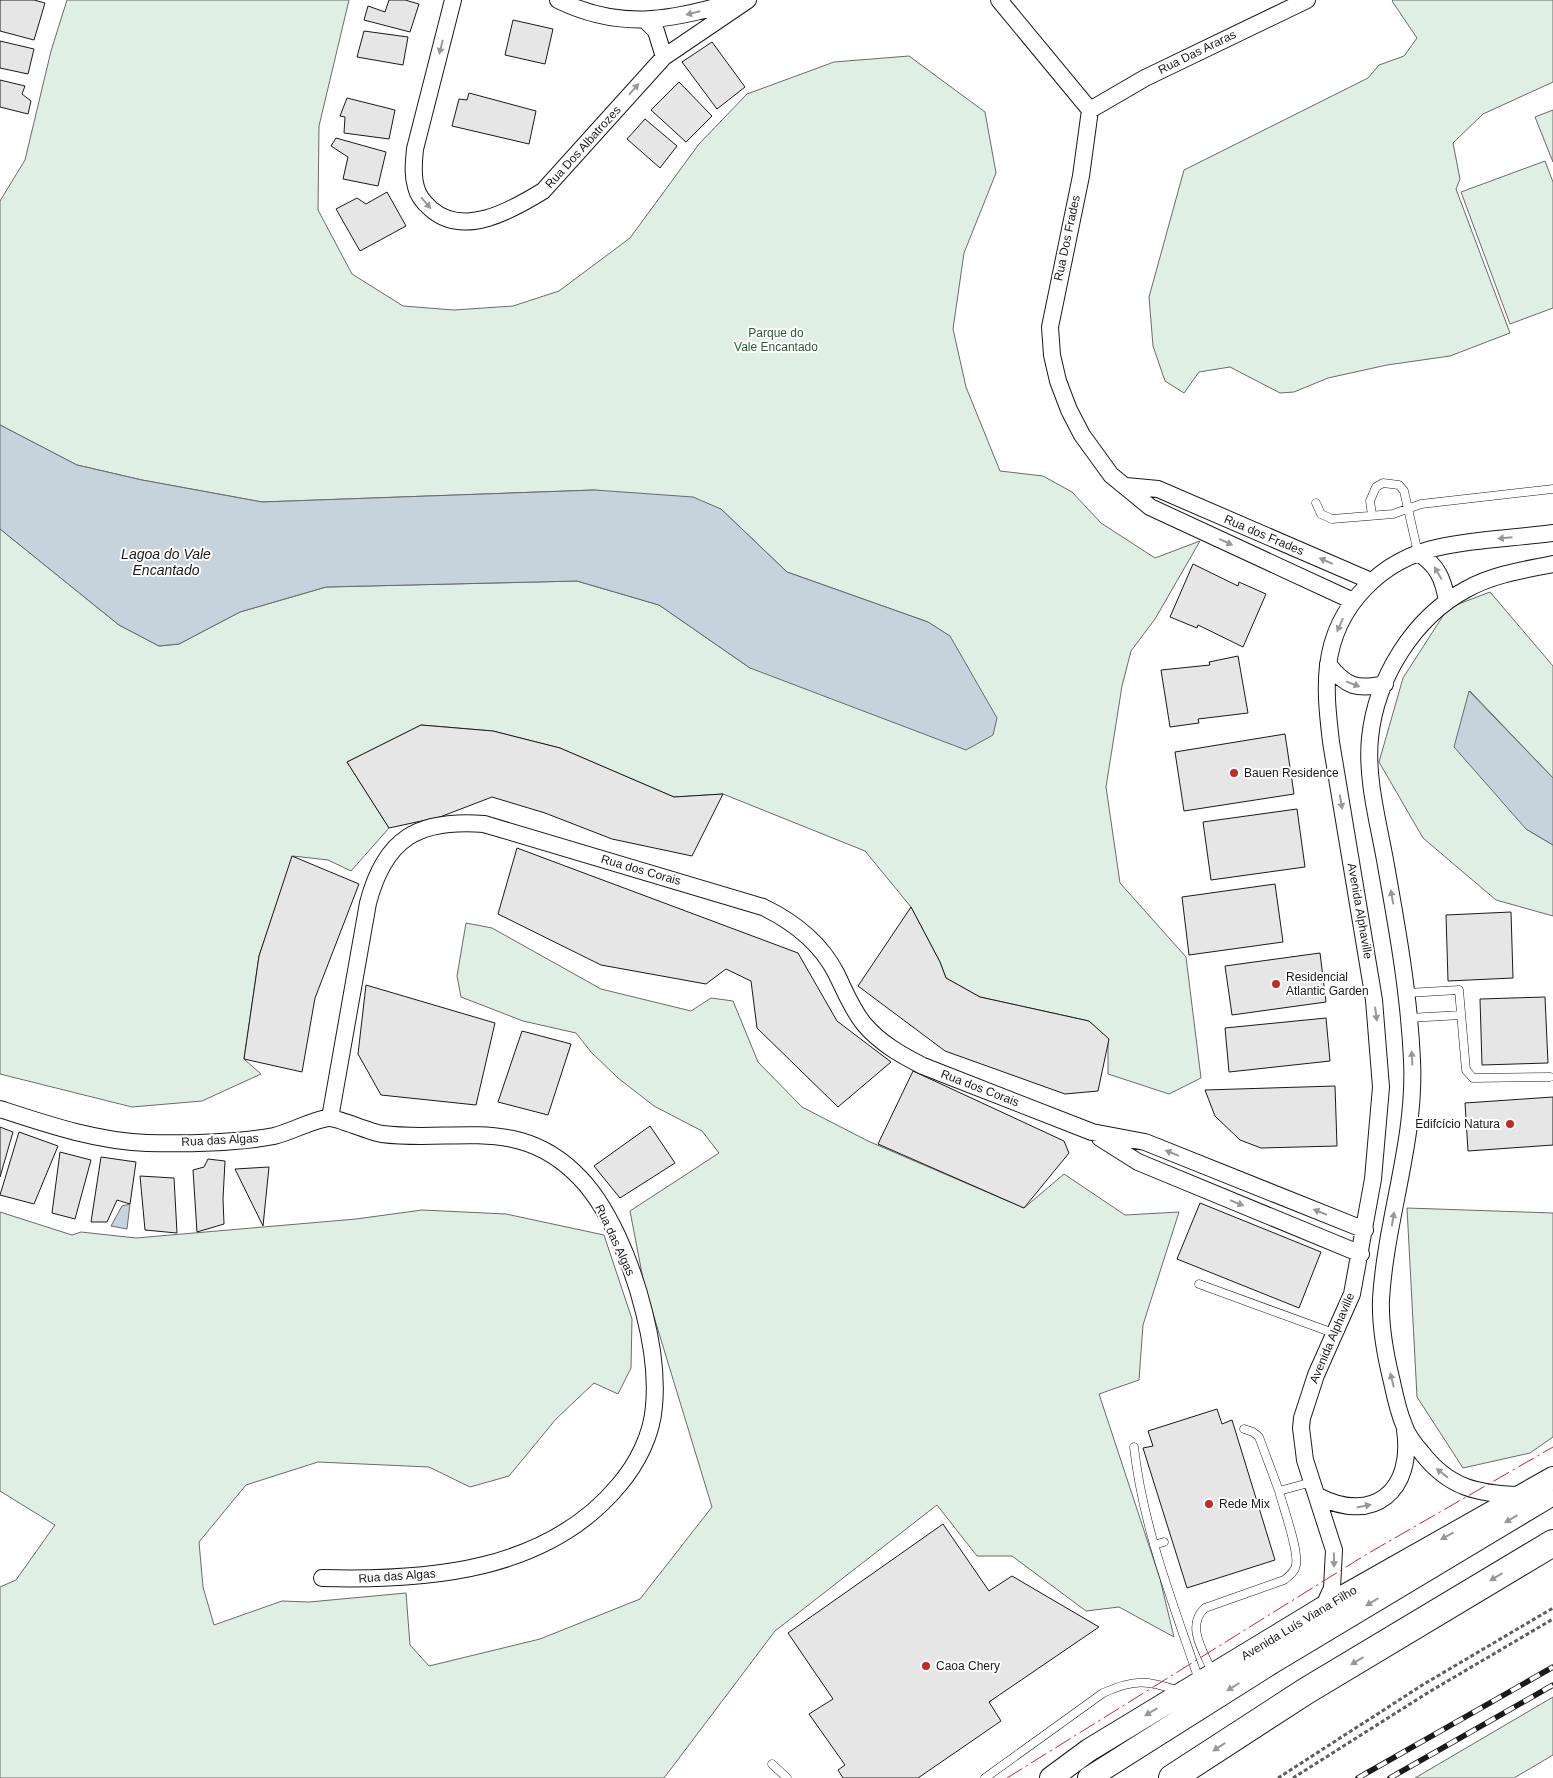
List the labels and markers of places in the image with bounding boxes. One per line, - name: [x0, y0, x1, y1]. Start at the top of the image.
- place label: Bauen Residence: [1244, 766, 1339, 780]
- marker: Bauen Residence: [1228, 767, 1240, 779]
- place label: Residencial Atlantic Garden: [1286, 970, 1369, 998]
- marker: Residencial Atlantic Garden: [1270, 978, 1282, 990]
- place label: Edifcício Natura: [1415, 1117, 1500, 1131]
- marker: Edifcício Natura: [1504, 1118, 1516, 1130]
- place label: Rede Mix: [1219, 1497, 1270, 1511]
- marker: Rede Mix: [1203, 1498, 1215, 1510]
- place label: Caoa Chery: [936, 1659, 1000, 1673]
- marker: Caoa Chery: [920, 1660, 932, 1672]

